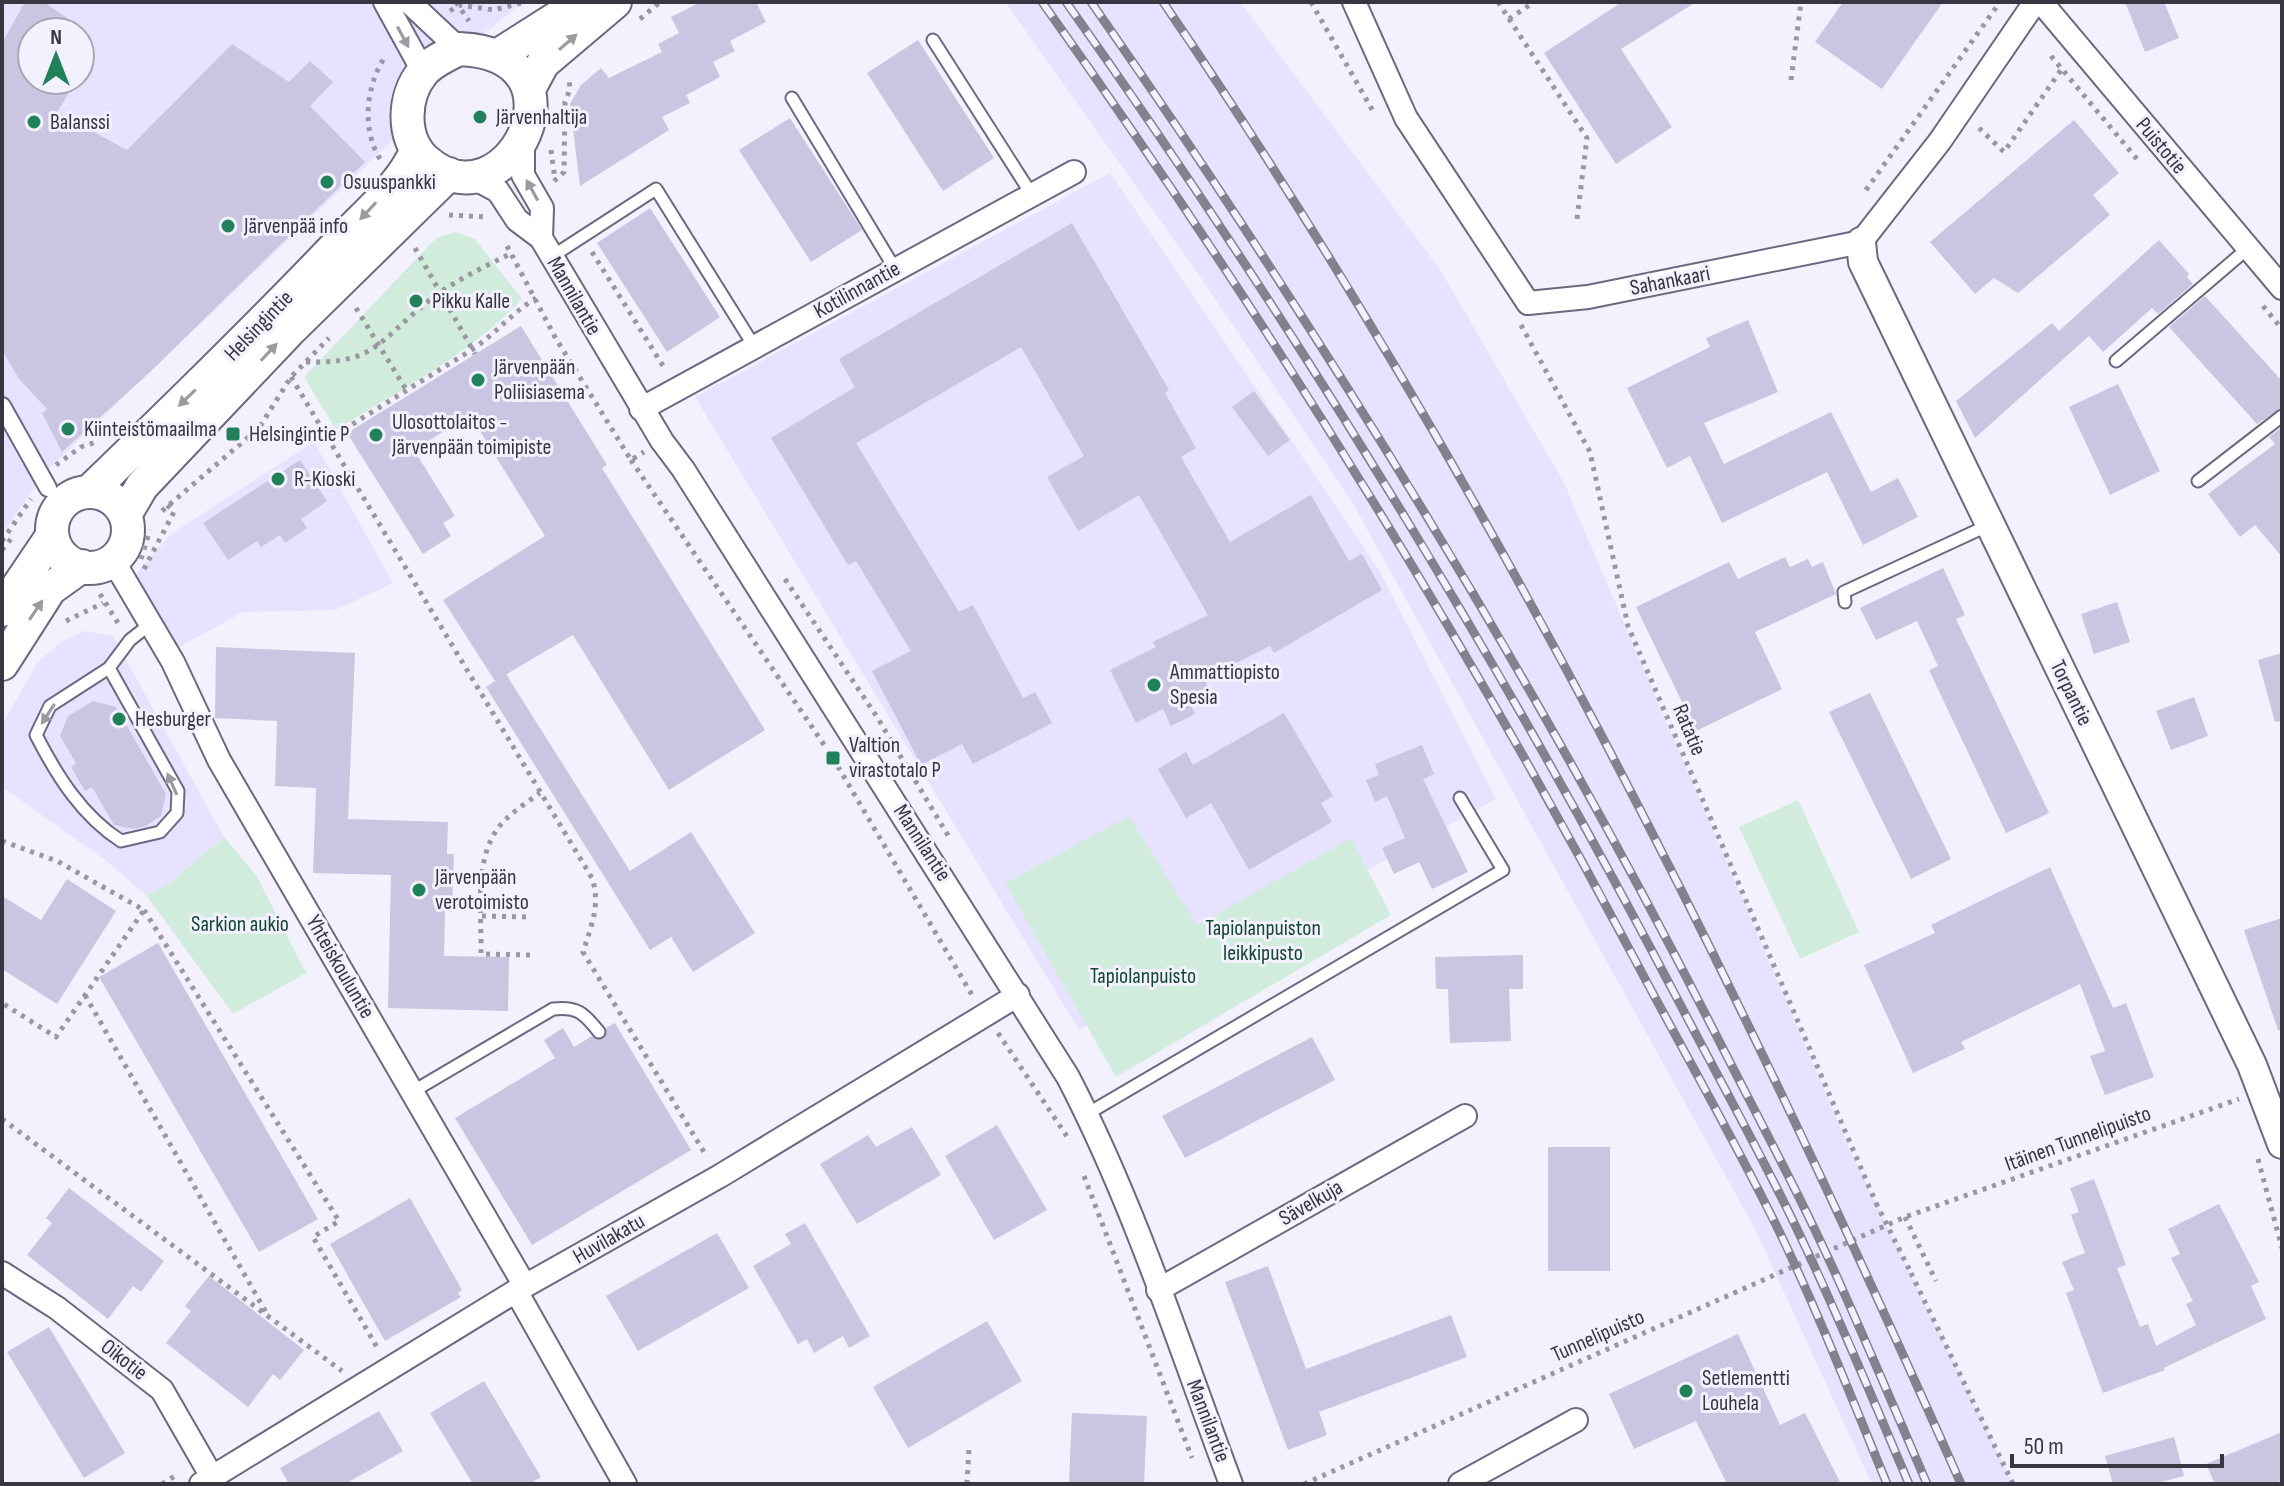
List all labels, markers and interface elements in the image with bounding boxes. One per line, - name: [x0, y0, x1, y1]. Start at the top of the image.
- north arrow: [16, 16, 96, 96]
- text: N: [50, 24, 62, 51]
- one-way arrow: [397, 25, 410, 48]
- one-way arrow: [558, 34, 578, 51]
- place label: Järvenhaltija: [495, 104, 587, 131]
- marker: Järvenhaltija: [471, 108, 489, 126]
- place label: Balanssi: [50, 109, 110, 136]
- street label: Puistotie: [2130, 112, 2192, 180]
- marker: Balanssi: [25, 113, 43, 131]
- place label: Osuuspankki: [343, 169, 436, 196]
- marker: Osuuspankki: [318, 173, 336, 191]
- one-way arrow: [525, 179, 539, 201]
- one-way arrow: [360, 202, 378, 221]
- place label: Järvenpää info: [243, 213, 348, 240]
- marker: Järvenpää info: [219, 217, 237, 235]
- street label: Mannilantie: [541, 252, 607, 340]
- street label: Kotilinnantie: [809, 255, 905, 325]
- street label: Sahankaari: [1628, 260, 1712, 302]
- street label: Helsingintie: [219, 285, 299, 367]
- place label: Pikku Kalle: [432, 288, 510, 315]
- marker: Pikku Kalle: [407, 292, 425, 310]
- one-way arrow: [260, 343, 278, 362]
- place label: Järvenpään Poliisiasema: [493, 354, 585, 406]
- marker: Järvenpään Poliisiasema: [469, 371, 487, 389]
- one-way arrow: [177, 388, 196, 406]
- place label: Ulosottolaitos - Järvenpään toimipiste: [391, 409, 551, 461]
- place label: Kiinteistömaailma: [84, 416, 217, 443]
- marker: Kiinteistömaailma: [59, 420, 77, 438]
- place label: Helsingintie P: [249, 421, 349, 448]
- marker: Helsingintie P: [224, 425, 242, 443]
- marker: Ulosottolaitos - Järvenpään toimipiste: [367, 426, 385, 444]
- place label: R-Kioski: [294, 466, 355, 493]
- marker: R-Kioski: [269, 470, 287, 488]
- one-way arrow: [28, 599, 43, 620]
- street label: Torpantie: [2044, 656, 2098, 730]
- place label: Ammattiopisto Spesia: [1169, 659, 1280, 711]
- marker: Ammattiopisto Spesia: [1145, 676, 1163, 694]
- street label: Ratatie: [1666, 700, 1712, 760]
- one-way arrow: [40, 703, 55, 724]
- place label: Hesburger: [135, 706, 211, 733]
- marker: Hesburger: [110, 710, 128, 728]
- place label: Valtion virastotalo P: [849, 732, 941, 784]
- marker: Valtion virastotalo P: [824, 749, 842, 767]
- one-way arrow: [166, 772, 179, 795]
- street label: Mannilantie: [887, 799, 957, 887]
- place label: Järvenpään verotoimisto: [434, 864, 529, 916]
- marker: Järvenpään verotoimisto: [410, 881, 428, 899]
- park label: Sarkion aukio: [191, 911, 289, 938]
- street label: Yhteiskouluntie: [300, 911, 380, 1023]
- park label: Tapiolanpuiston leikkipusto: [1205, 915, 1321, 967]
- park label: Tapiolanpuisto: [1090, 963, 1196, 990]
- street label: Itäinen Tunnelipuisto: [2001, 1100, 2155, 1178]
- street label: Sävelkuja: [1274, 1174, 1348, 1232]
- street label: Huvilakatu: [568, 1208, 650, 1270]
- street label: Tunnelipuisto: [1547, 1304, 1649, 1368]
- street label: Oikotie: [95, 1333, 153, 1387]
- place label: Setlementti Louhela: [1702, 1365, 1790, 1417]
- street label: Mannilantie: [1180, 1376, 1236, 1466]
- marker: Setlementti Louhela: [1677, 1382, 1695, 1400]
- scale bar: [2012, 1418, 2222, 1468]
- text: 50 m: [2024, 1432, 2064, 1461]

